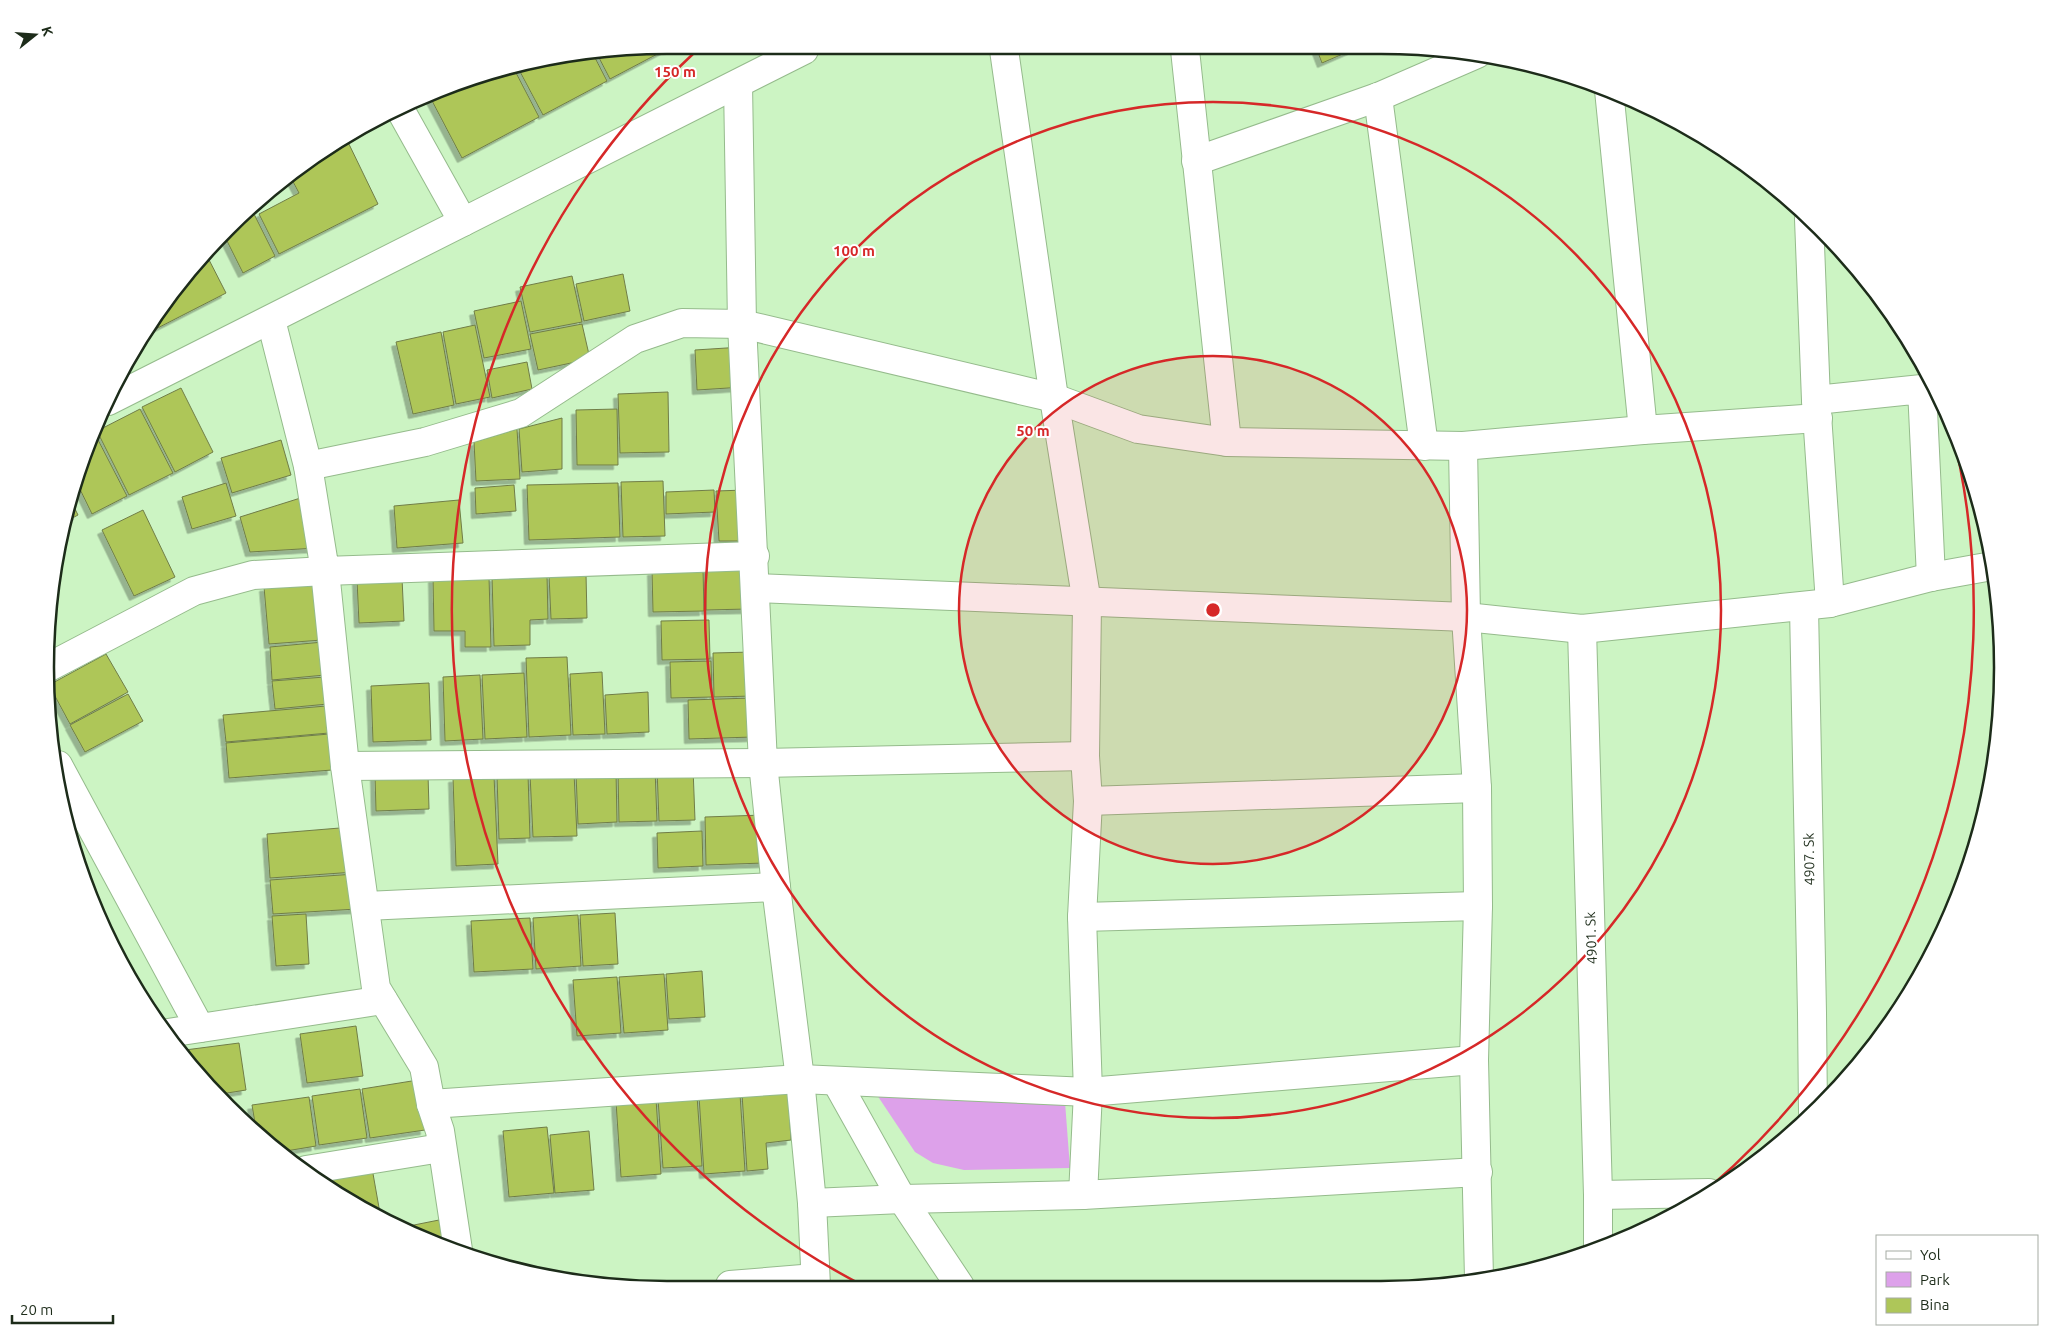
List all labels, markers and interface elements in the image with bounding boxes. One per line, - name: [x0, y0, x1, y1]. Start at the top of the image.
- north arrow: [10, 10, 60, 60]
- text: K: [38, 24, 57, 39]
- text: 150 m: [654, 63, 696, 80]
- text: 100 m: [833, 242, 875, 259]
- text: 50 m: [1016, 422, 1050, 439]
- centre of rings: [1204, 601, 1222, 619]
- street label: 4907. Sk: [1801, 833, 1817, 885]
- street label: 4901. Sk: [1582, 911, 1600, 965]
- legend: [1876, 1235, 2038, 1325]
- text: Yol: [1920, 1246, 1941, 1263]
- text: Park: [1920, 1271, 1950, 1288]
- scale bar: [12, 1292, 114, 1324]
- text: Bina: [1920, 1296, 1949, 1313]
- text: 20 m: [20, 1301, 53, 1318]

